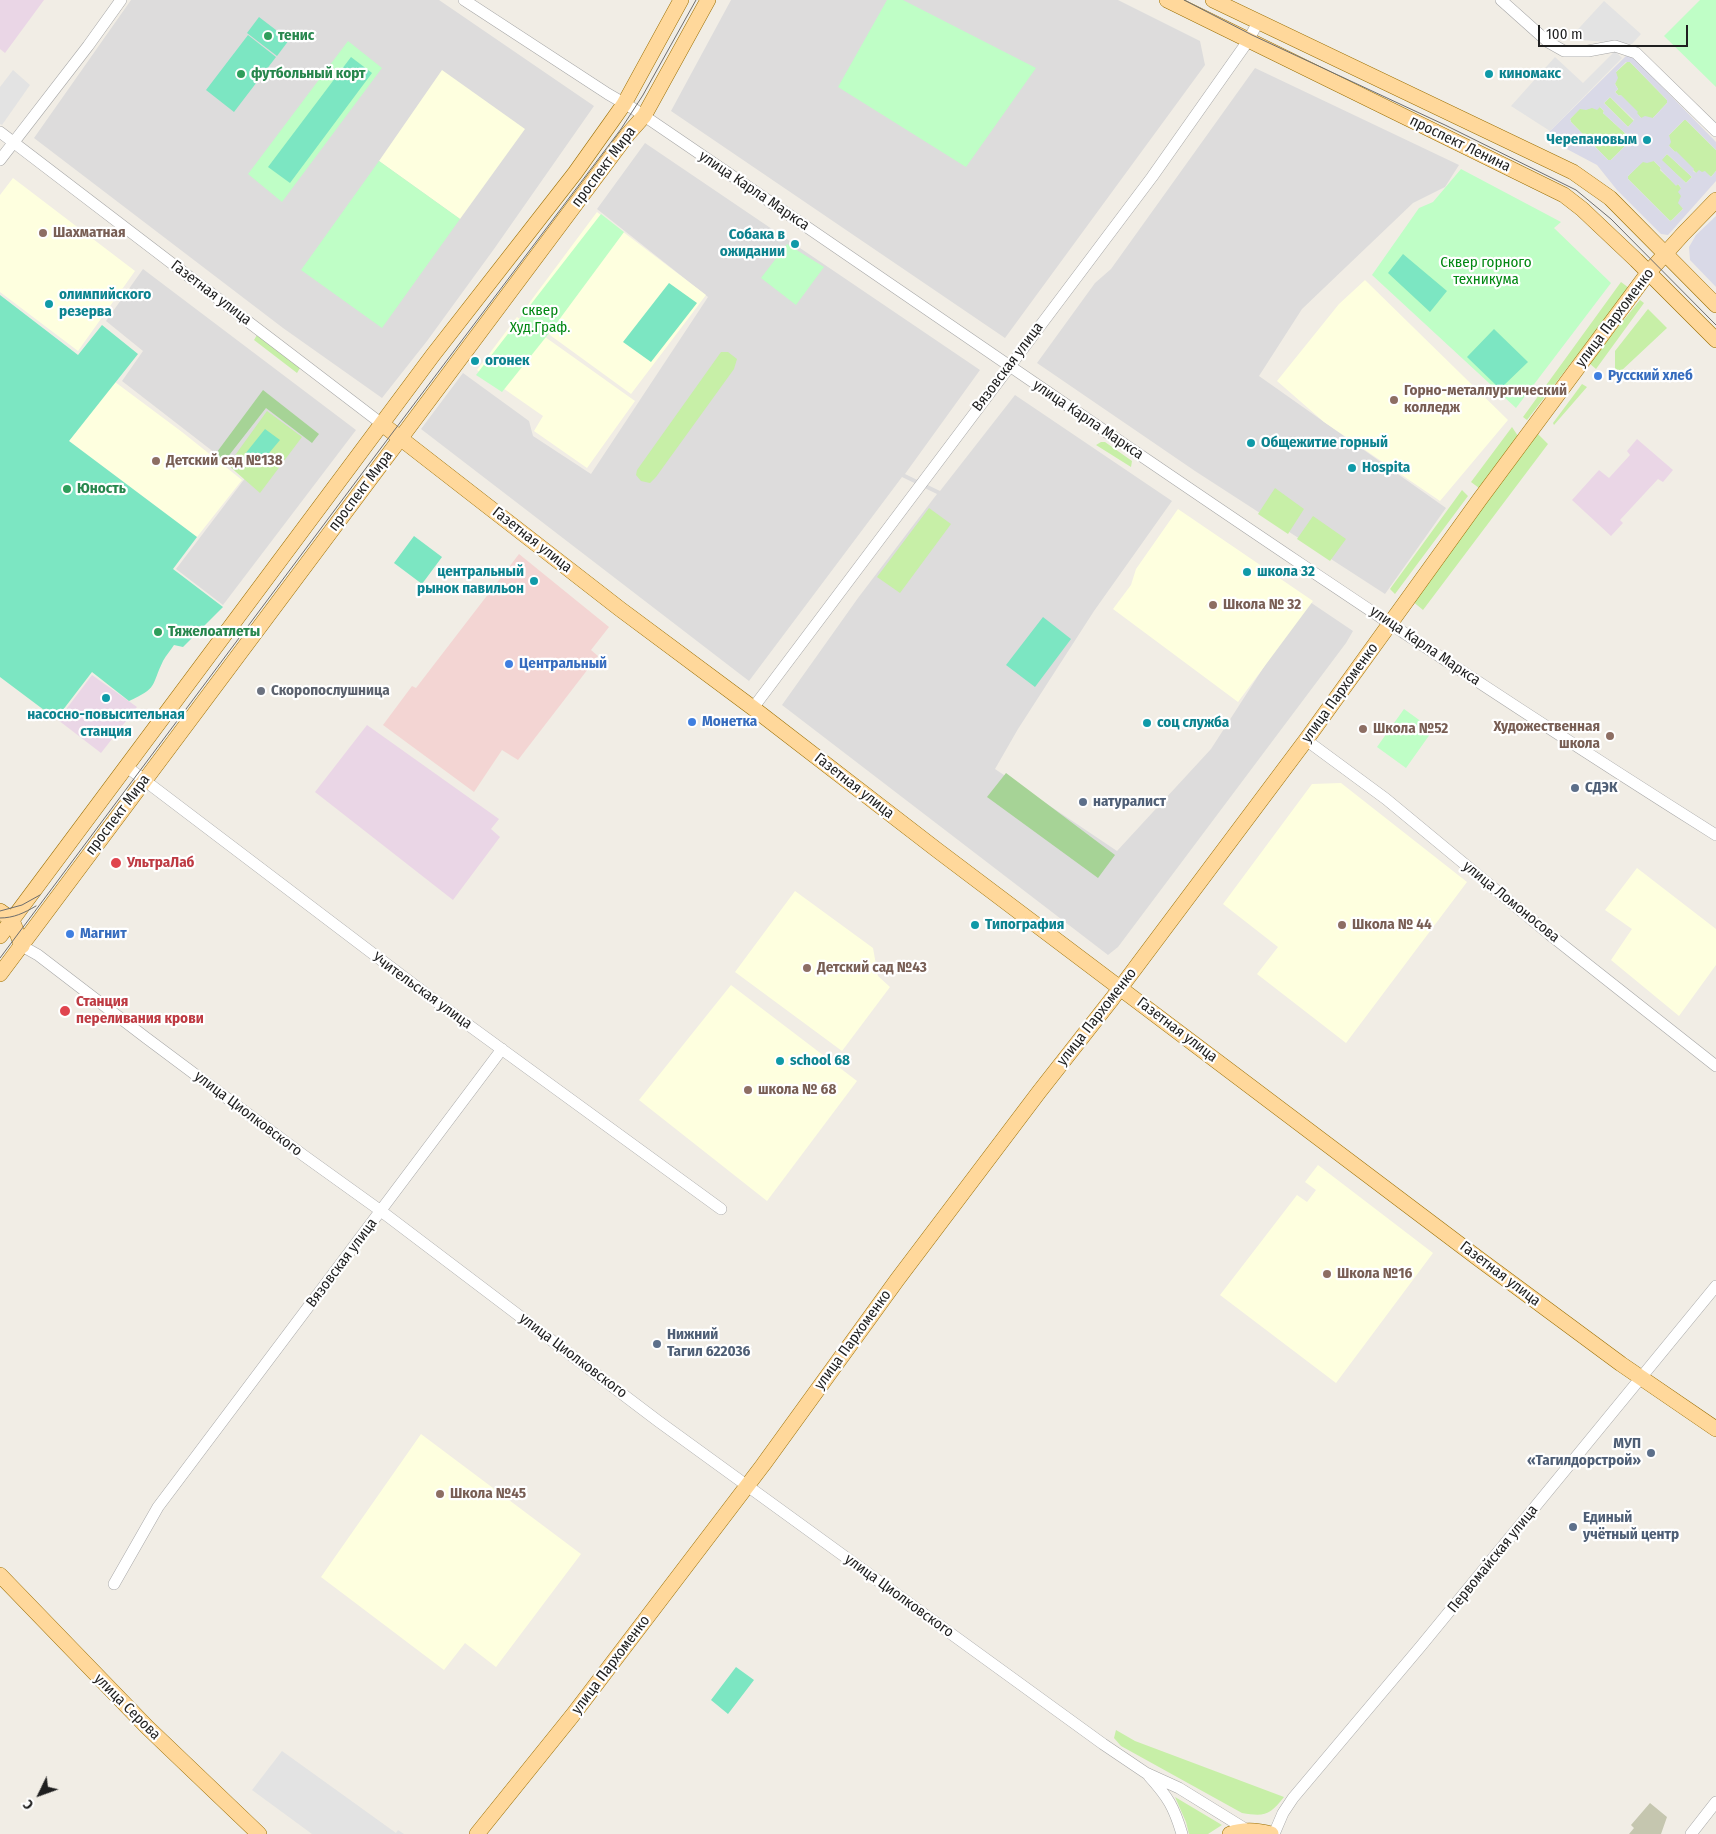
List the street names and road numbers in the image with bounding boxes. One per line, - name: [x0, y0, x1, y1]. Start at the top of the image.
- street label: проспект Ленина: [1407, 112, 1513, 176]
- street label: проспект Мира: [568, 123, 640, 211]
- street label: улица Карла Маркса: [695, 147, 813, 235]
- street label: Газетная улица: [167, 257, 255, 329]
- street label: улица Пархоменко: [1572, 265, 1658, 371]
- street label: Вязовская улица: [969, 319, 1047, 415]
- street label: улица Карла Маркса: [1029, 376, 1147, 464]
- street label: проспект Мира: [325, 447, 397, 535]
- street label: Газетная улица: [488, 503, 576, 577]
- street label: улица Карла Маркса: [1366, 602, 1484, 690]
- street label: улица Пархоменко: [1298, 640, 1382, 746]
- street label: Газетная улица: [810, 749, 898, 823]
- street label: проспект Мира: [82, 771, 154, 859]
- street label: улица Ломоносова: [1459, 857, 1563, 947]
- street label: Учительская улица: [369, 949, 475, 1033]
- street label: улица Пархоменко: [1053, 965, 1141, 1069]
- street label: Газетная улица: [1133, 994, 1221, 1066]
- street label: улица Циолковского: [190, 1068, 306, 1160]
- street label: Вязовская улица: [303, 1215, 381, 1311]
- street label: Газетная улица: [1456, 1238, 1544, 1310]
- street label: улица Пархоменко: [811, 1287, 895, 1393]
- street label: улица Циолковского: [515, 1310, 631, 1402]
- street label: Первомайская улица: [1444, 1501, 1542, 1617]
- street label: улица Циолковского: [841, 1550, 957, 1642]
- street label: улица Пархоменко: [568, 1612, 654, 1718]
- street label: улица Серова: [90, 1670, 164, 1744]

